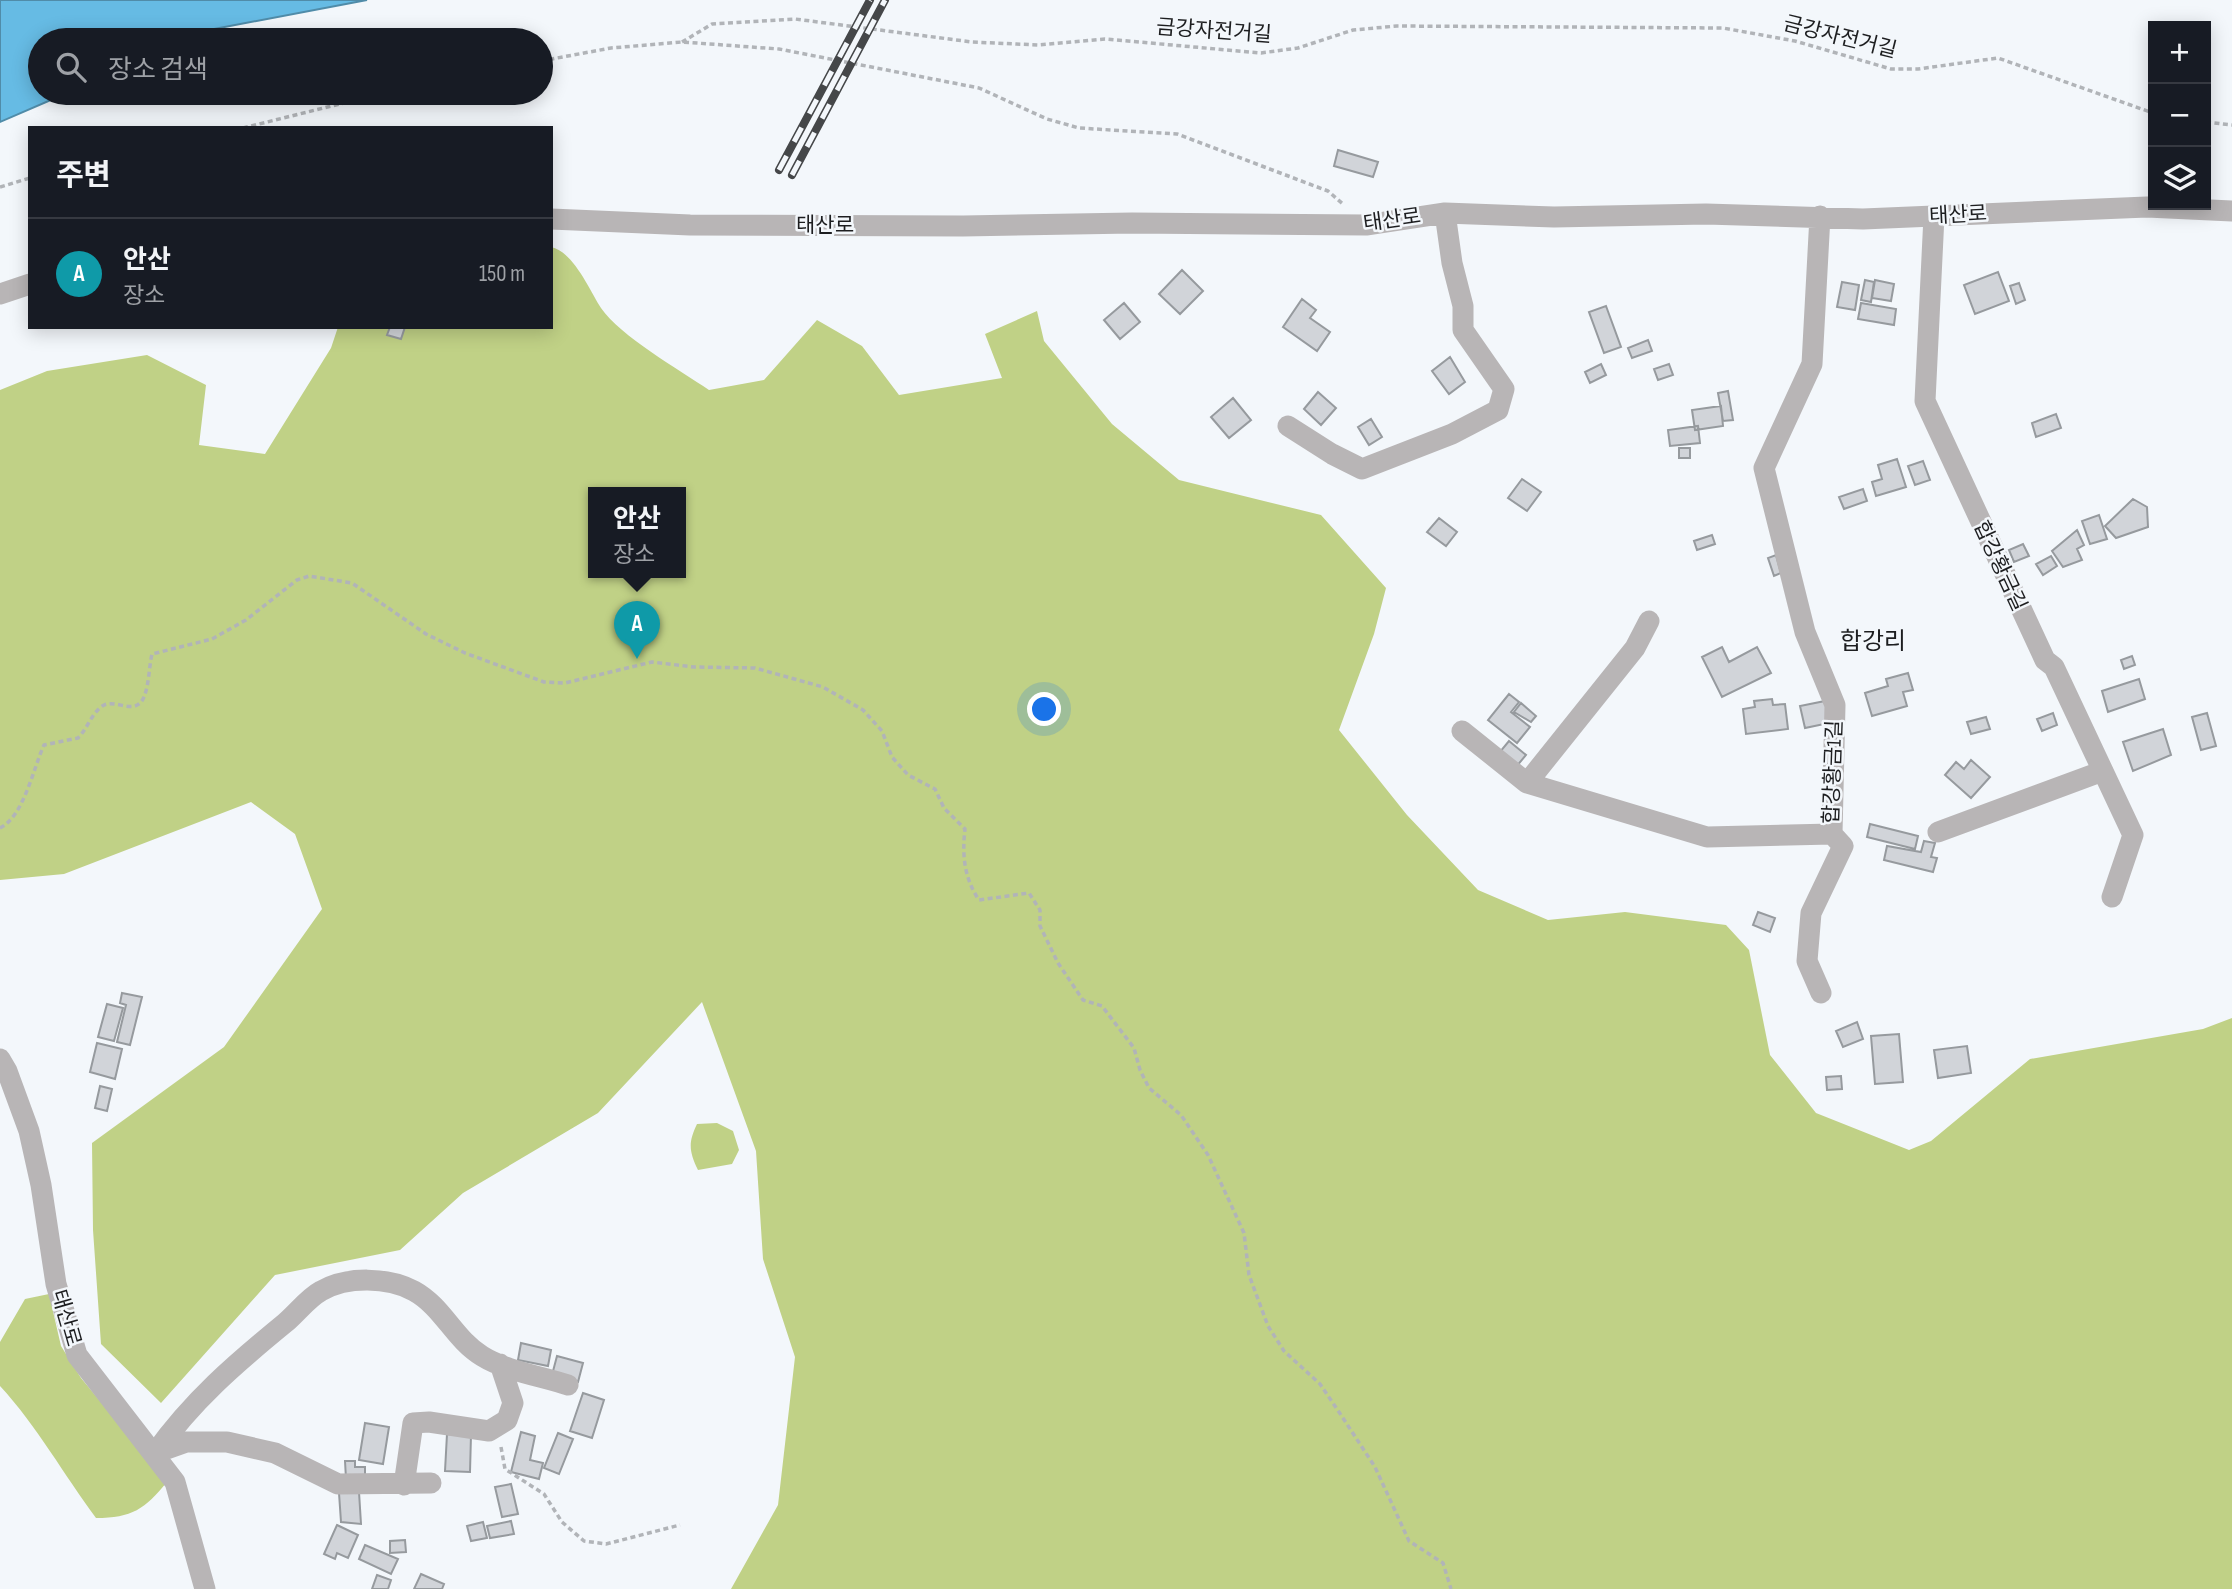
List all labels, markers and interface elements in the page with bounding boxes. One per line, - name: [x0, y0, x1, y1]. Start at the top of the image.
- street label: 금강자전거길: [1781, 11, 1899, 63]
- street label: 금강자전거길: [1155, 14, 1273, 48]
- map controls: [2148, 21, 2211, 210]
- button: +: [2148, 21, 2211, 84]
- search box: [28, 28, 553, 105]
- icon: search: [52, 48, 90, 86]
- text: 장소 검색: [108, 55, 208, 86]
- button: −: [2148, 84, 2211, 147]
- button: layers: [2148, 147, 2211, 210]
- text: 주변: [56, 158, 111, 194]
- street label: 태산로: [1928, 201, 1988, 229]
- street label: 태산로: [1362, 204, 1422, 236]
- street label: 태산로: [796, 213, 854, 238]
- text: 안산: [123, 245, 171, 276]
- text: A: [74, 260, 84, 288]
- text: 150 m: [479, 260, 525, 288]
- text: 장소: [123, 282, 165, 310]
- popup: [588, 487, 686, 578]
- text: 안산: [613, 504, 661, 535]
- street label: 합강황금길: [1968, 517, 2032, 615]
- text: 장소: [613, 541, 655, 569]
- pin: A: [614, 601, 660, 659]
- district label: 합강리: [1840, 627, 1906, 656]
- your location: [1027, 692, 1061, 726]
- street label: 합강황금1길: [1819, 720, 1847, 824]
- street label: 태산로: [46, 1287, 86, 1349]

